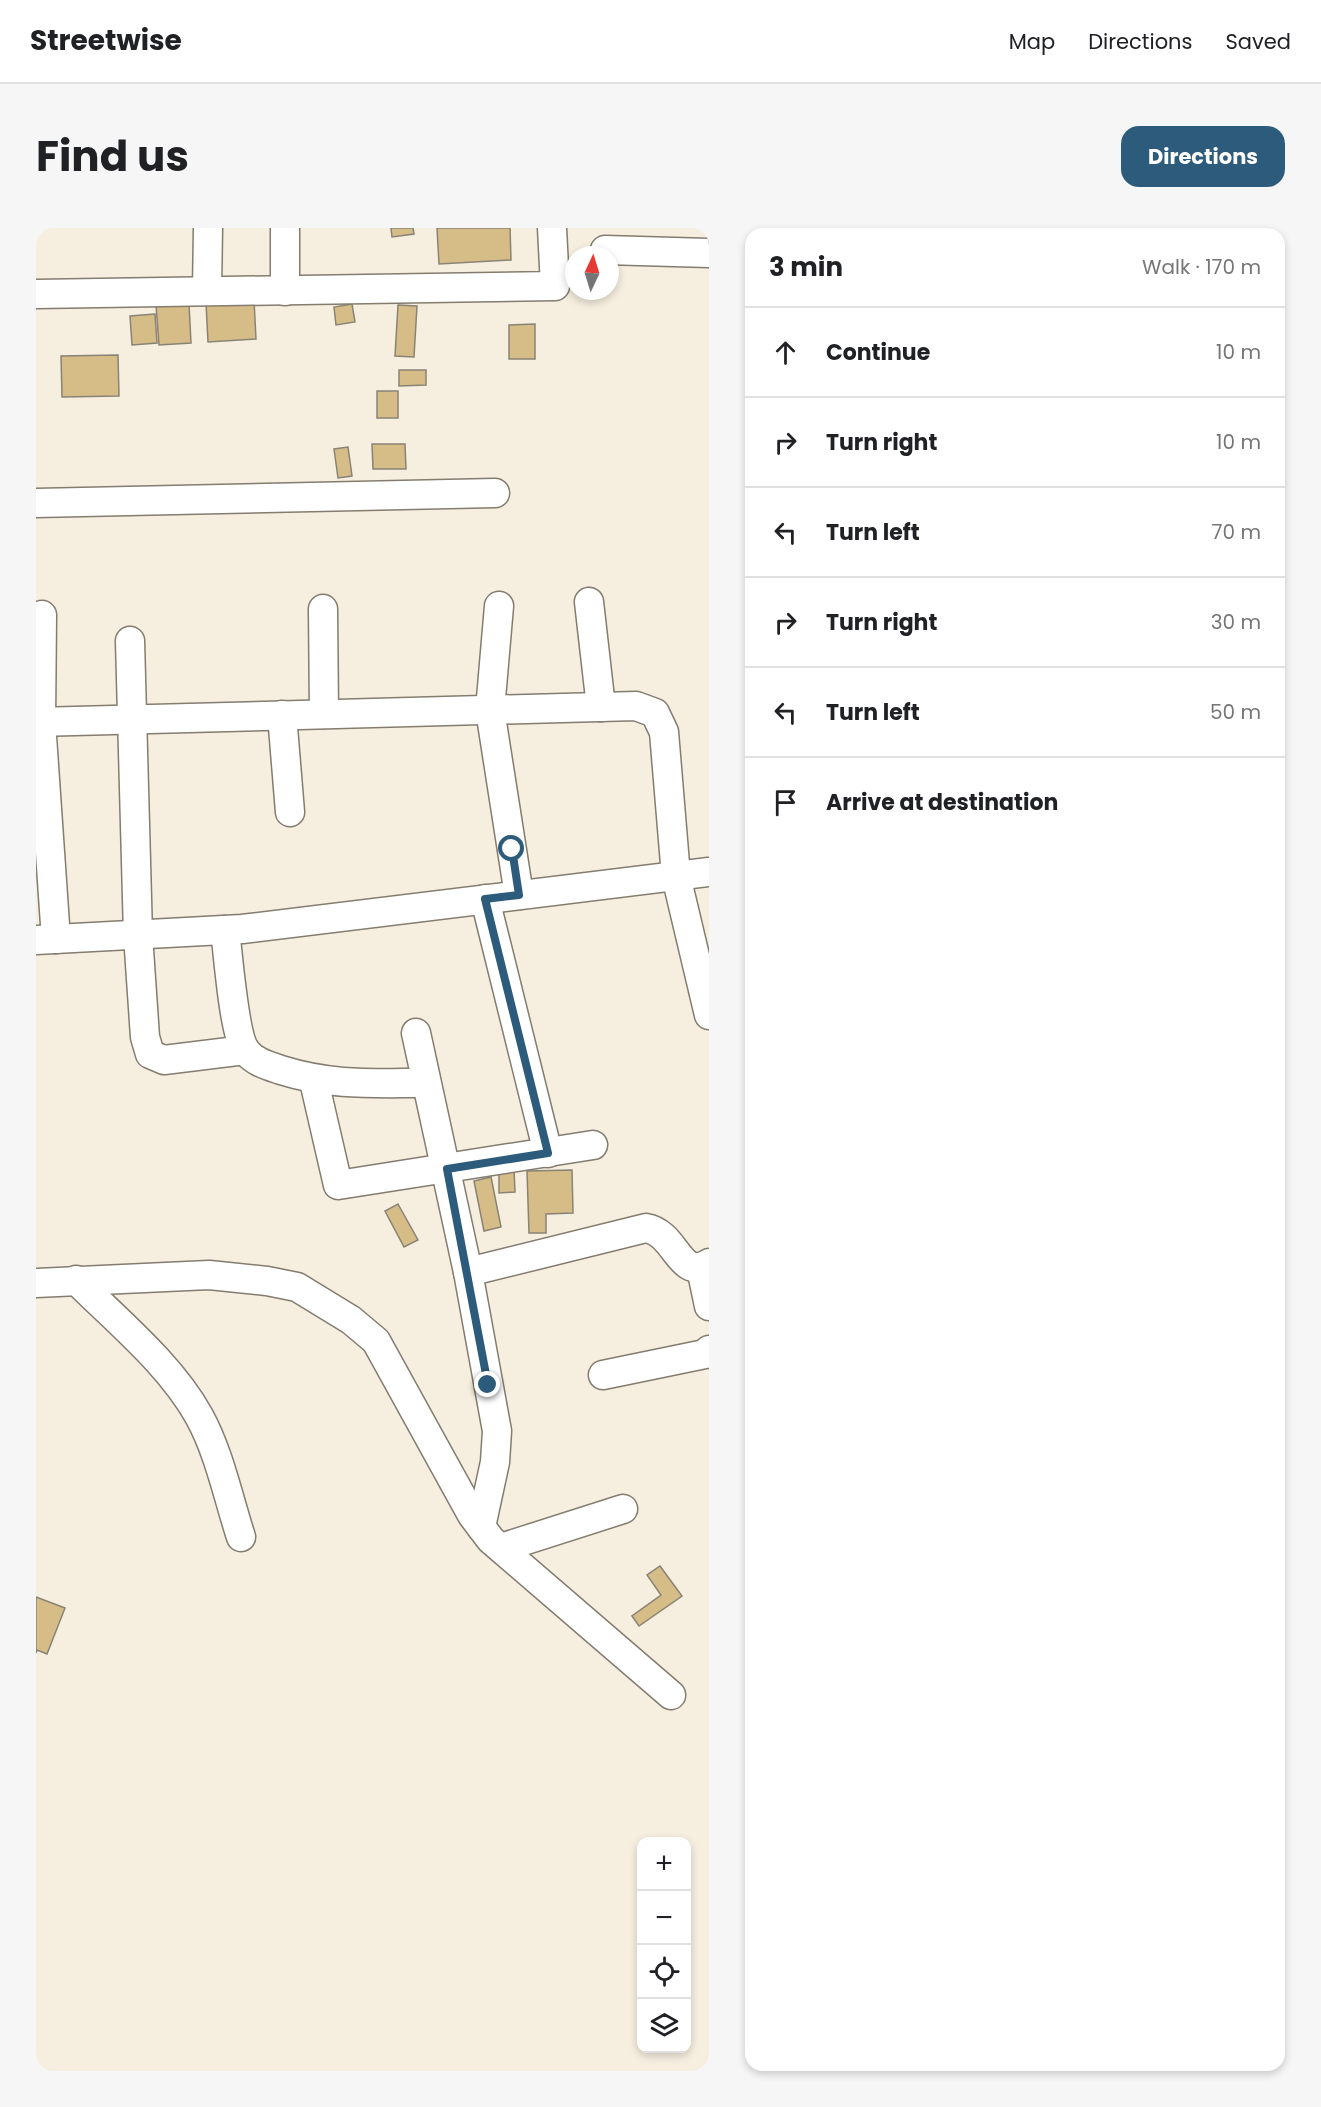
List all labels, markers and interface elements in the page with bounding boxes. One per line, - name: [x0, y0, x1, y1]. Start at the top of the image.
- text: Streetwise: [30, 21, 182, 60]
- text: Map: [1009, 27, 1055, 56]
- text: Directions: [1088, 27, 1192, 56]
- text: Saved: [1225, 27, 1291, 56]
- button: Directions: [1121, 126, 1285, 187]
- text: Find us: [36, 127, 189, 186]
- north arrow: [565, 246, 619, 300]
- text: 3 min: [769, 249, 843, 285]
- text: Walk · 170 m: [1142, 253, 1261, 281]
- icon: ahead: [769, 336, 802, 369]
- text: Continue: [826, 337, 930, 368]
- text: 10 m: [1216, 338, 1261, 366]
- icon: right: [769, 426, 802, 459]
- text: Turn right: [826, 427, 937, 458]
- text: 10 m: [1216, 428, 1261, 456]
- icon: left: [769, 516, 802, 549]
- text: Turn left: [826, 517, 920, 548]
- text: 70 m: [1212, 518, 1261, 546]
- icon: right: [769, 606, 802, 639]
- text: Turn right: [826, 607, 937, 638]
- text: 30 m: [1211, 608, 1261, 636]
- icon: left: [769, 696, 802, 729]
- text: Turn left: [826, 697, 920, 728]
- text: 50 m: [1210, 698, 1261, 726]
- icon: arrive: [769, 786, 802, 819]
- text: Arrive at destination: [826, 787, 1058, 818]
- route start: [498, 835, 524, 861]
- route end: [474, 1371, 500, 1397]
- map controls: [637, 1837, 691, 2053]
- button: +: [637, 1837, 691, 1891]
- button: −: [637, 1891, 691, 1945]
- button: locate: [637, 1945, 691, 1999]
- button: layers: [637, 1999, 691, 2053]

